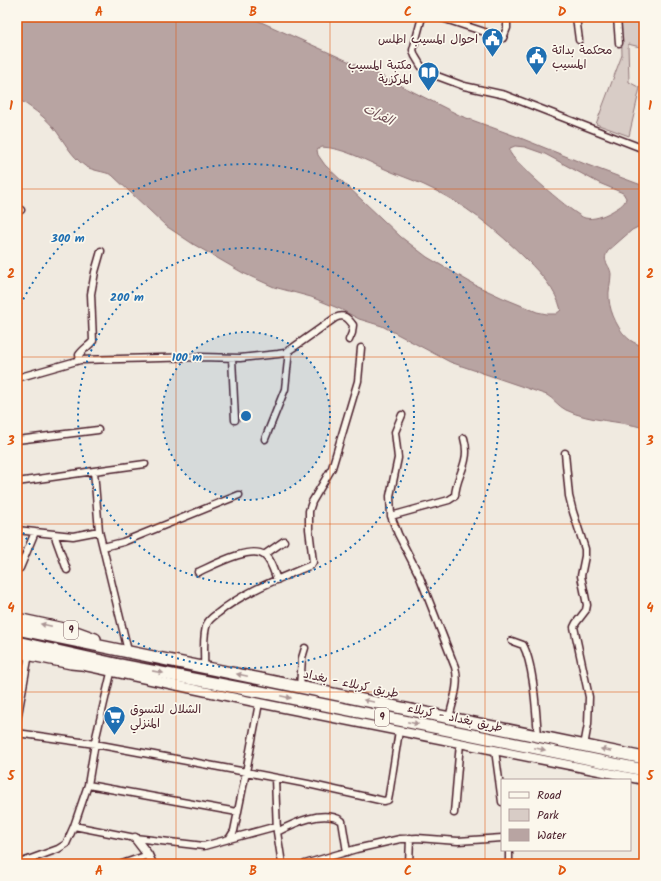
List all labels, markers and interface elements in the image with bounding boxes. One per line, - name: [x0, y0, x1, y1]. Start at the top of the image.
- text: A: [95, 2, 103, 23]
- text: B: [249, 2, 257, 23]
- text: C: [404, 2, 412, 23]
- text: D: [558, 2, 567, 23]
- public building icon: احوال المسيب اطلس: [480, 26, 506, 59]
- place label: احوال المسيب اطلس: [378, 30, 478, 49]
- place label: محكمة بدائة المسيب: [552, 41, 612, 74]
- public building icon: محكمة بدائة المسيب: [524, 44, 550, 77]
- place label: مكتبة المسيب المركزية: [348, 56, 412, 89]
- library icon: مكتبة المسيب المركزية: [415, 59, 441, 92]
- text: 1: [9, 96, 13, 117]
- text: 1: [648, 96, 652, 117]
- water label: الفرات: [359, 98, 399, 132]
- text: 300 m: [50, 229, 85, 248]
- text: 2: [7, 264, 15, 285]
- text: 2: [646, 264, 654, 285]
- text: 200 m: [110, 288, 144, 307]
- text: 100 m: [172, 348, 202, 367]
- centre of rings: [239, 409, 253, 423]
- text: 3: [6, 431, 15, 452]
- text: 3: [645, 431, 654, 452]
- text: 4: [7, 598, 15, 619]
- text: 4: [646, 598, 654, 619]
- road number: 9: [64, 621, 78, 639]
- one-way arrow: [40, 622, 52, 628]
- street label: طريق كربلاء - بغداد: [302, 665, 400, 703]
- one-way arrow: [152, 669, 164, 675]
- one-way arrow: [235, 671, 248, 677]
- one-way arrow: [280, 694, 292, 700]
- one-way arrow: [363, 698, 375, 704]
- street label: طريق بغداد - كربلاء: [406, 699, 504, 737]
- place label: الشلال للتسوق المنزلي: [130, 700, 201, 734]
- supermarket icon: الشلال للتسوق المنزلي: [102, 703, 128, 736]
- road number: 9: [375, 708, 389, 726]
- one-way arrow: [407, 720, 419, 726]
- one-way arrow: [534, 747, 547, 753]
- one-way arrow: [600, 747, 612, 753]
- text: 5: [7, 766, 16, 787]
- text: 5: [646, 766, 655, 787]
- legend: [501, 779, 631, 851]
- text: Road: [537, 786, 562, 805]
- text: Park: [537, 806, 559, 825]
- text: Water: [537, 826, 567, 845]
- text: A: [95, 861, 103, 881]
- text: B: [249, 861, 257, 881]
- text: C: [404, 861, 412, 881]
- text: D: [558, 861, 567, 881]

